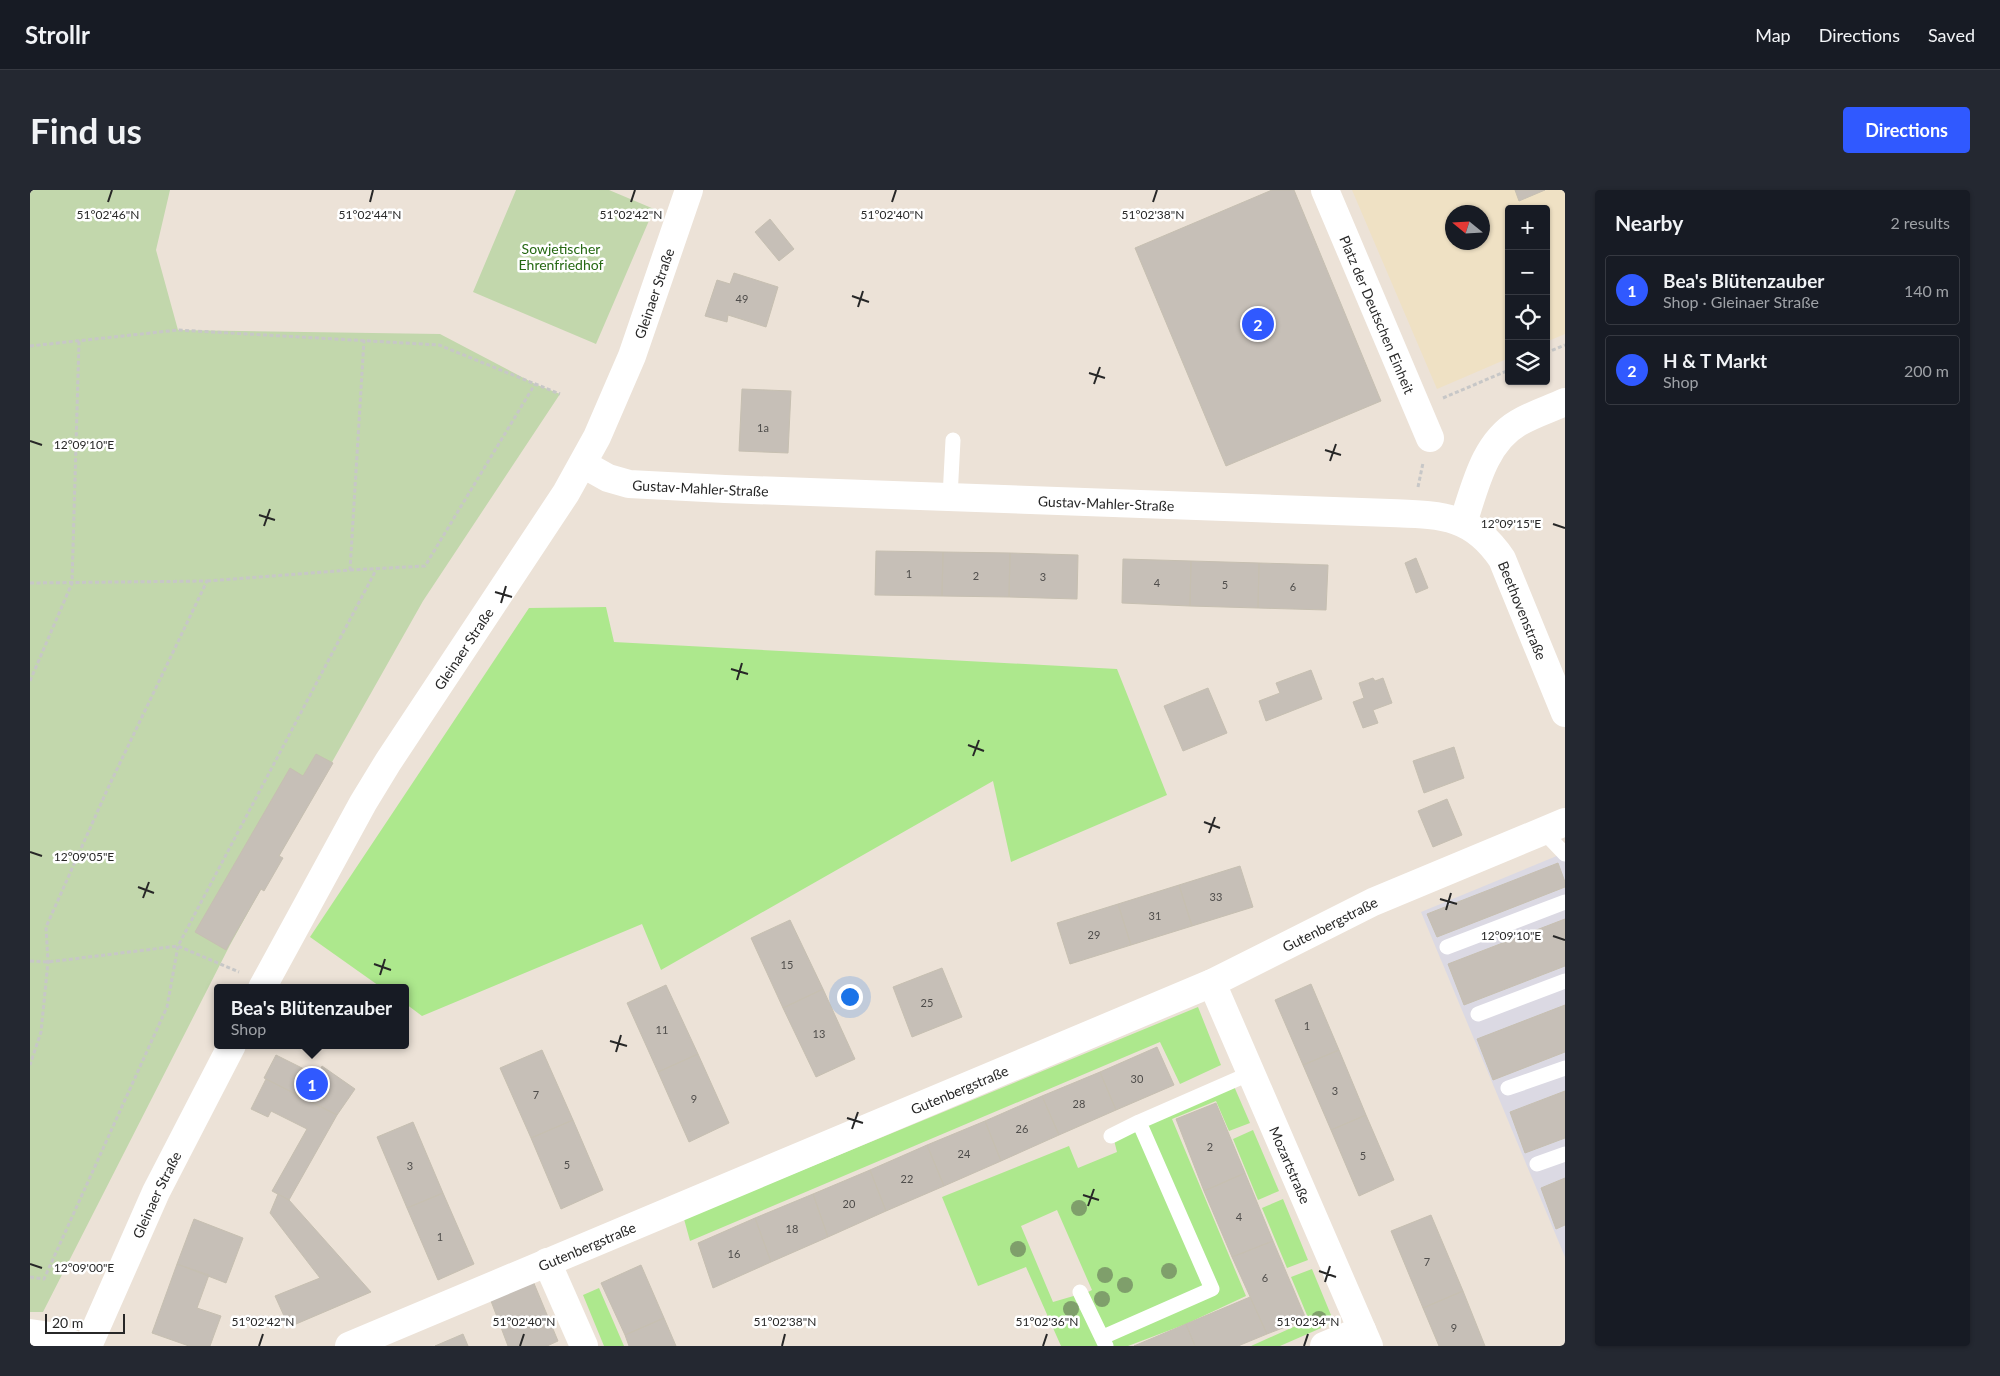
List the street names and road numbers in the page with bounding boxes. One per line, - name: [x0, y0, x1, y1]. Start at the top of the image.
- street label: Platz der Deutschen Einheit: [1337, 233, 1419, 396]
- street label: Gleinaer Straße: [630, 246, 677, 341]
- street label: Gustav-Mahler-Straße: [632, 476, 769, 499]
- street label: Gustav-Mahler-Straße: [1038, 492, 1175, 514]
- street label: Beethovenstraße: [1495, 558, 1551, 662]
- street label: Gleinaer Straße: [430, 604, 496, 693]
- street label: Gutenbergstraße: [1279, 893, 1380, 955]
- street label: Gutenbergstraße: [908, 1061, 1011, 1117]
- street label: Mozartstraße: [1266, 1123, 1315, 1206]
- street label: Gleinaer Straße: [128, 1148, 184, 1241]
- street label: Gutenbergstraße: [536, 1218, 638, 1274]

